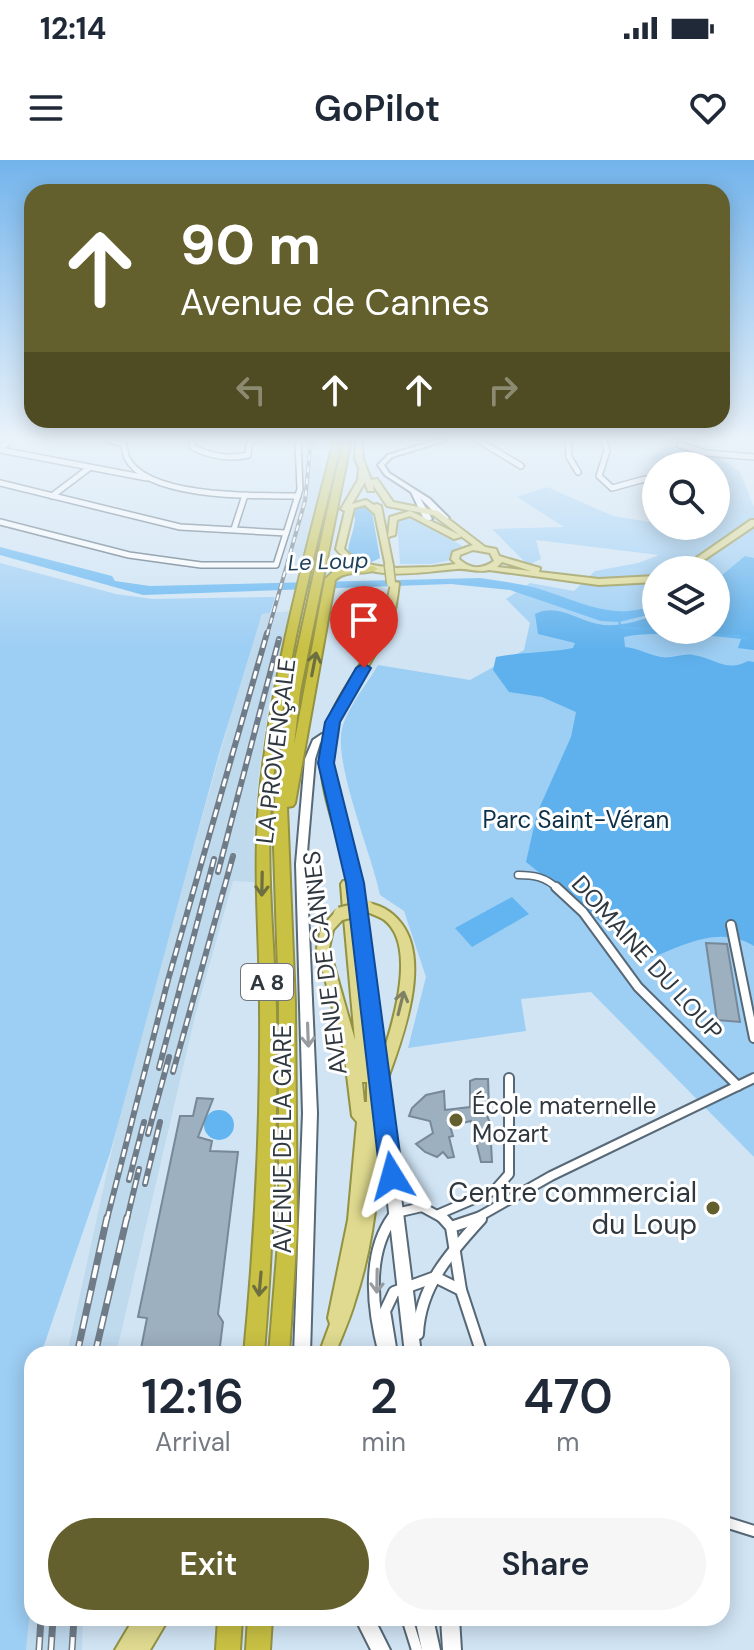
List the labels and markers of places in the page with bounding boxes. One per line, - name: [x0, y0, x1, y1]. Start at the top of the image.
- pin: [330, 586, 398, 668]
- place label: École maternelle Mozart: [472, 1090, 656, 1149]
- marker: École maternelle Mozart: [447, 1111, 465, 1129]
- place label: Centre commercial du Loup: [448, 1174, 697, 1243]
- marker: Centre commercial du Loup: [704, 1199, 722, 1217]

